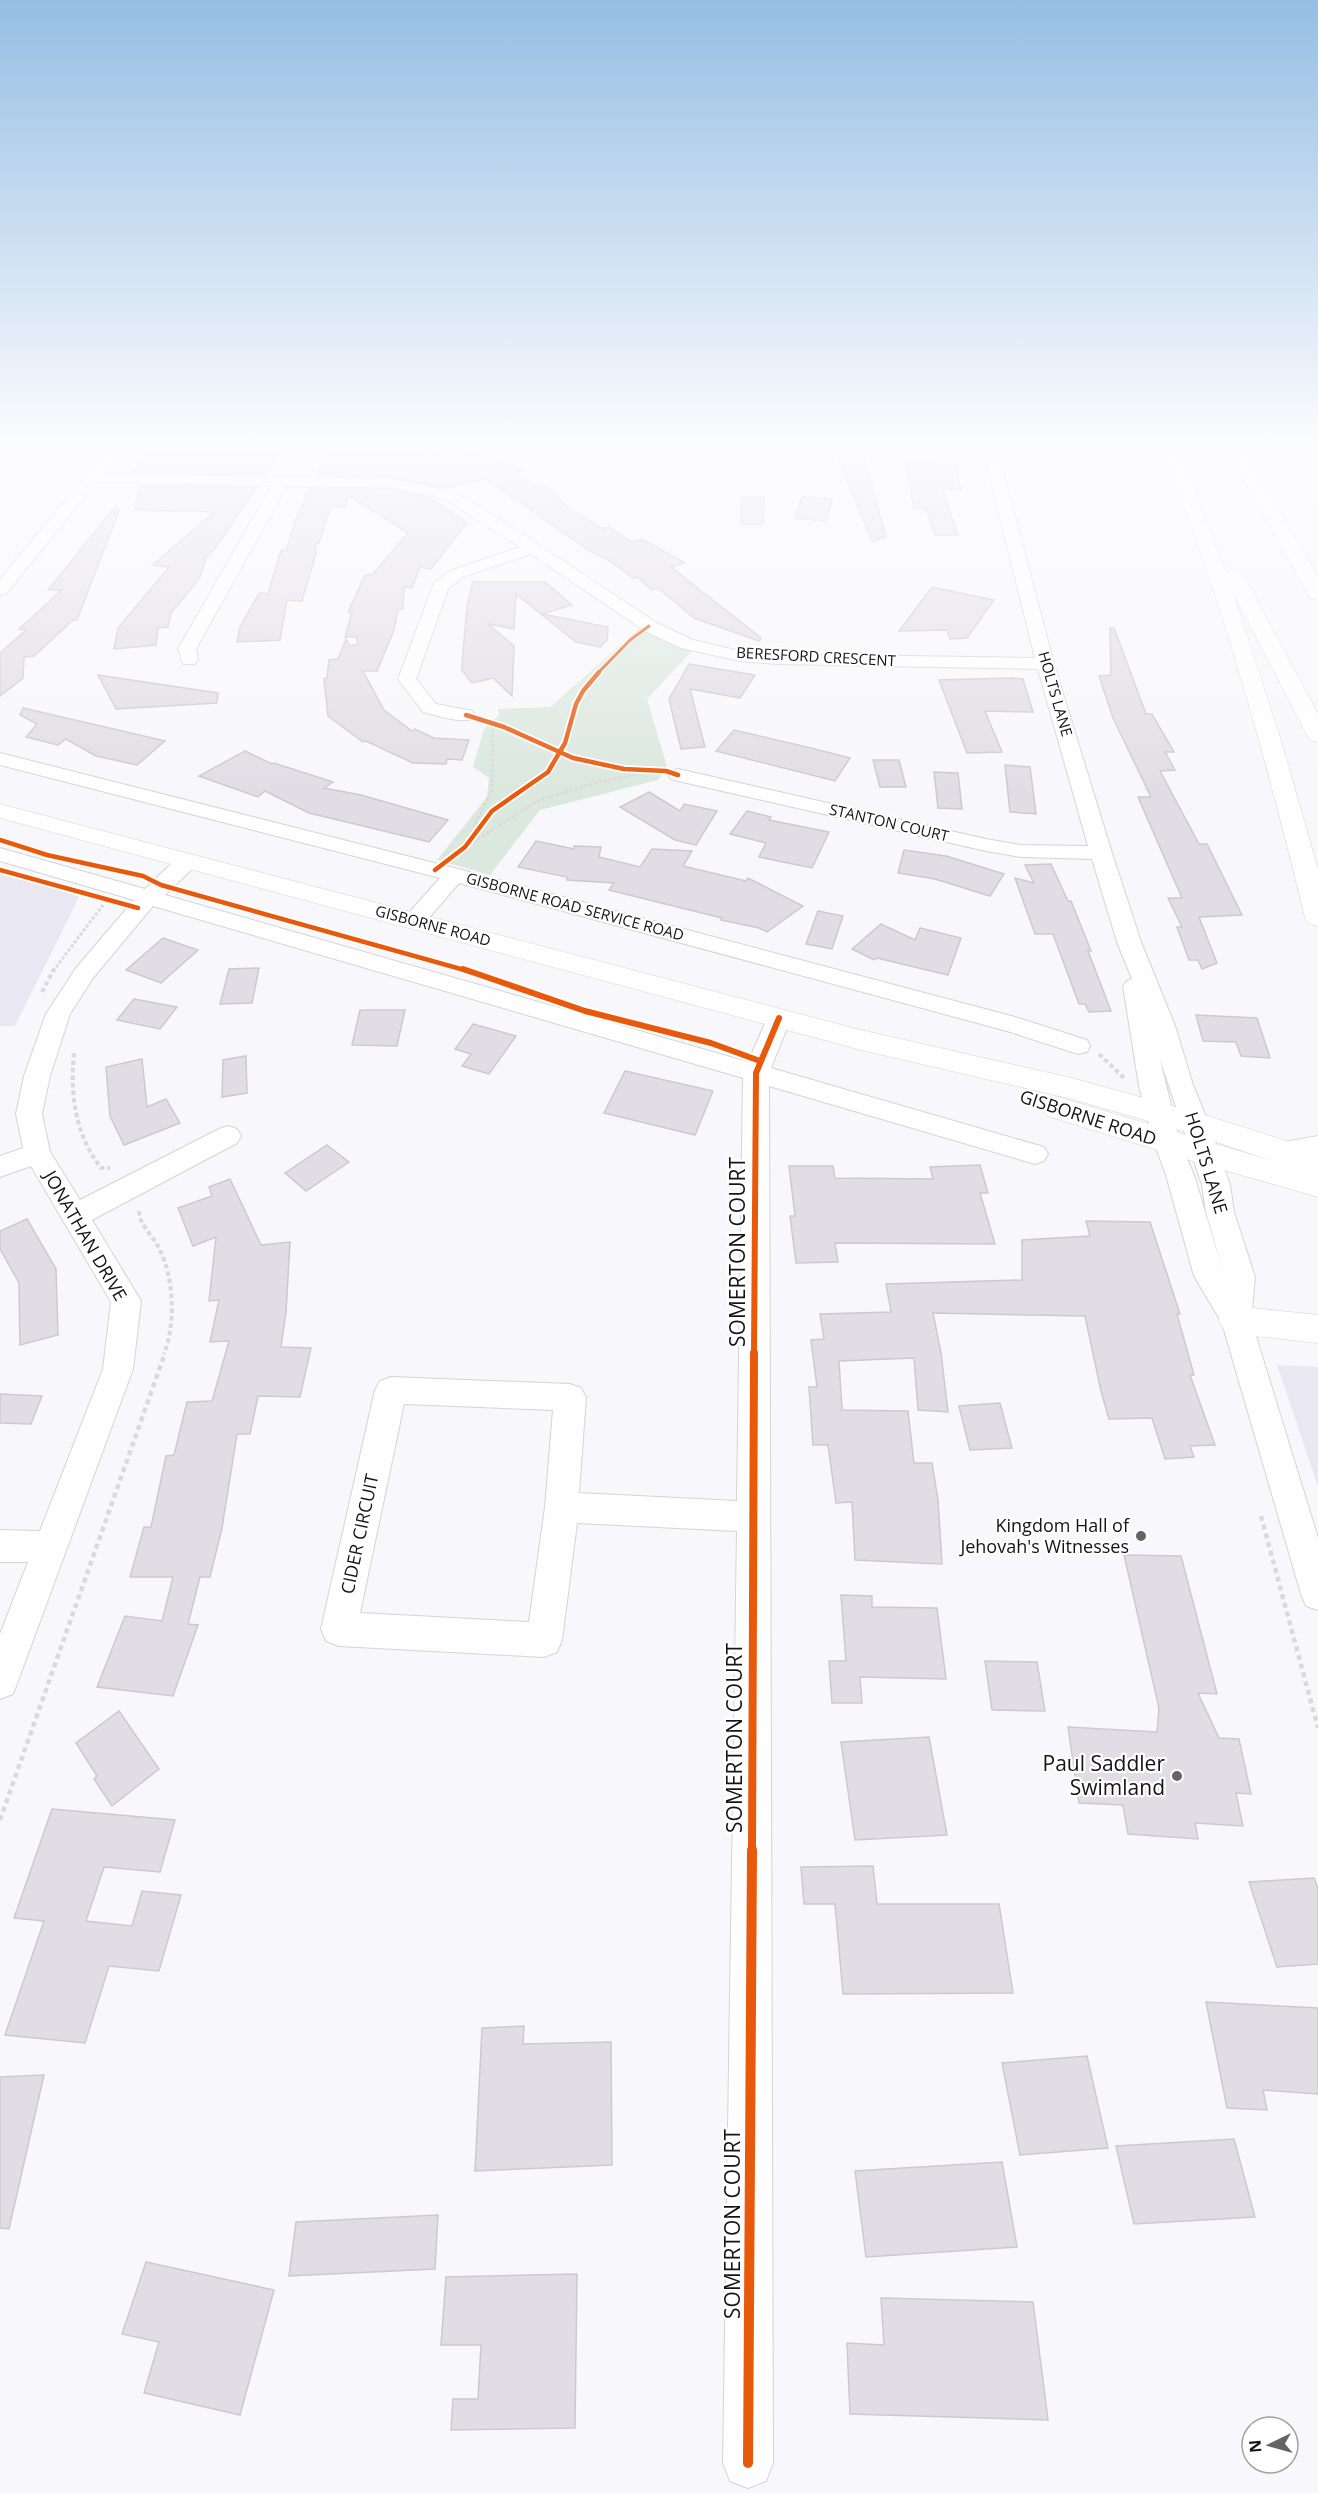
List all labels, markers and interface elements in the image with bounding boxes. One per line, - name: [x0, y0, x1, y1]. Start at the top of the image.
- street label: BERESFORD CRESCENT: [736, 642, 897, 670]
- street label: HOLTS LANE: [1034, 649, 1078, 739]
- street label: STANTON COURT: [828, 799, 952, 846]
- street label: GISBORNE ROAD SERVICE ROAD: [464, 867, 686, 945]
- street label: GISBORNE ROAD: [373, 900, 493, 950]
- street label: GISBORNE ROAD: [1017, 1084, 1160, 1150]
- street label: HOLTS LANE: [1180, 1109, 1234, 1217]
- street label: SOMERTON COURT: [723, 1157, 751, 1347]
- street label: JONATHAN DRIVE: [38, 1164, 133, 1305]
- street label: CIDER CIRCUIT: [335, 1472, 383, 1596]
- place label: Kingdom Hall of Jehovah's Witnesses: [958, 1513, 1130, 1558]
- marker: Kingdom Hall of Jehovah's Witnesses: [1134, 1529, 1148, 1543]
- street label: SOMERTON COURT: [720, 1643, 748, 1833]
- place label: Paul Saddler Swimland: [1043, 1749, 1165, 1801]
- marker: Paul Saddler Swimland: [1170, 1769, 1184, 1783]
- street label: SOMERTON COURT: [718, 2129, 746, 2319]
- north arrow: [1240, 2415, 1300, 2475]
- text: N: [1244, 2439, 1267, 2454]

